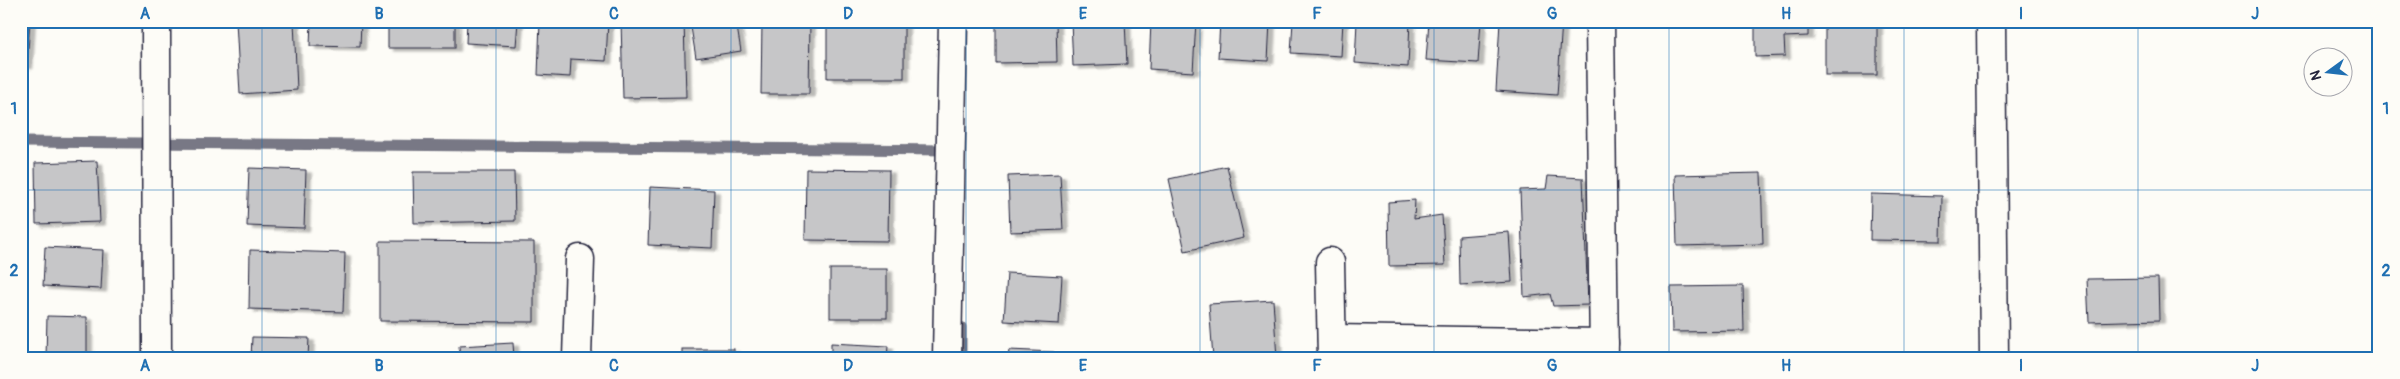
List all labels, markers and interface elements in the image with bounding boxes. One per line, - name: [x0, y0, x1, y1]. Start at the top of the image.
- text: A: [140, 4, 151, 24]
- text: B: [374, 4, 384, 24]
- text: C: [609, 4, 619, 24]
- text: D: [843, 4, 853, 24]
- text: E: [1079, 4, 1088, 24]
- text: F: [1312, 4, 1322, 24]
- text: G: [1547, 4, 1558, 24]
- text: H: [1781, 4, 1791, 24]
- text: I: [2019, 4, 2023, 24]
- text: J: [2251, 4, 2259, 24]
- north arrow: [2302, 48, 2352, 98]
- text: N: [2306, 68, 2325, 82]
- text: 1: [11, 99, 17, 119]
- text: 1: [2383, 99, 2389, 119]
- text: 2: [10, 261, 19, 281]
- text: 2: [2382, 261, 2391, 281]
- text: A: [140, 356, 151, 376]
- text: B: [374, 356, 384, 376]
- text: C: [609, 356, 619, 376]
- text: D: [843, 356, 853, 376]
- text: E: [1079, 356, 1088, 376]
- text: F: [1312, 356, 1322, 376]
- text: G: [1547, 356, 1558, 376]
- text: H: [1781, 356, 1791, 376]
- text: I: [2019, 356, 2023, 376]
- text: J: [2251, 356, 2259, 376]

